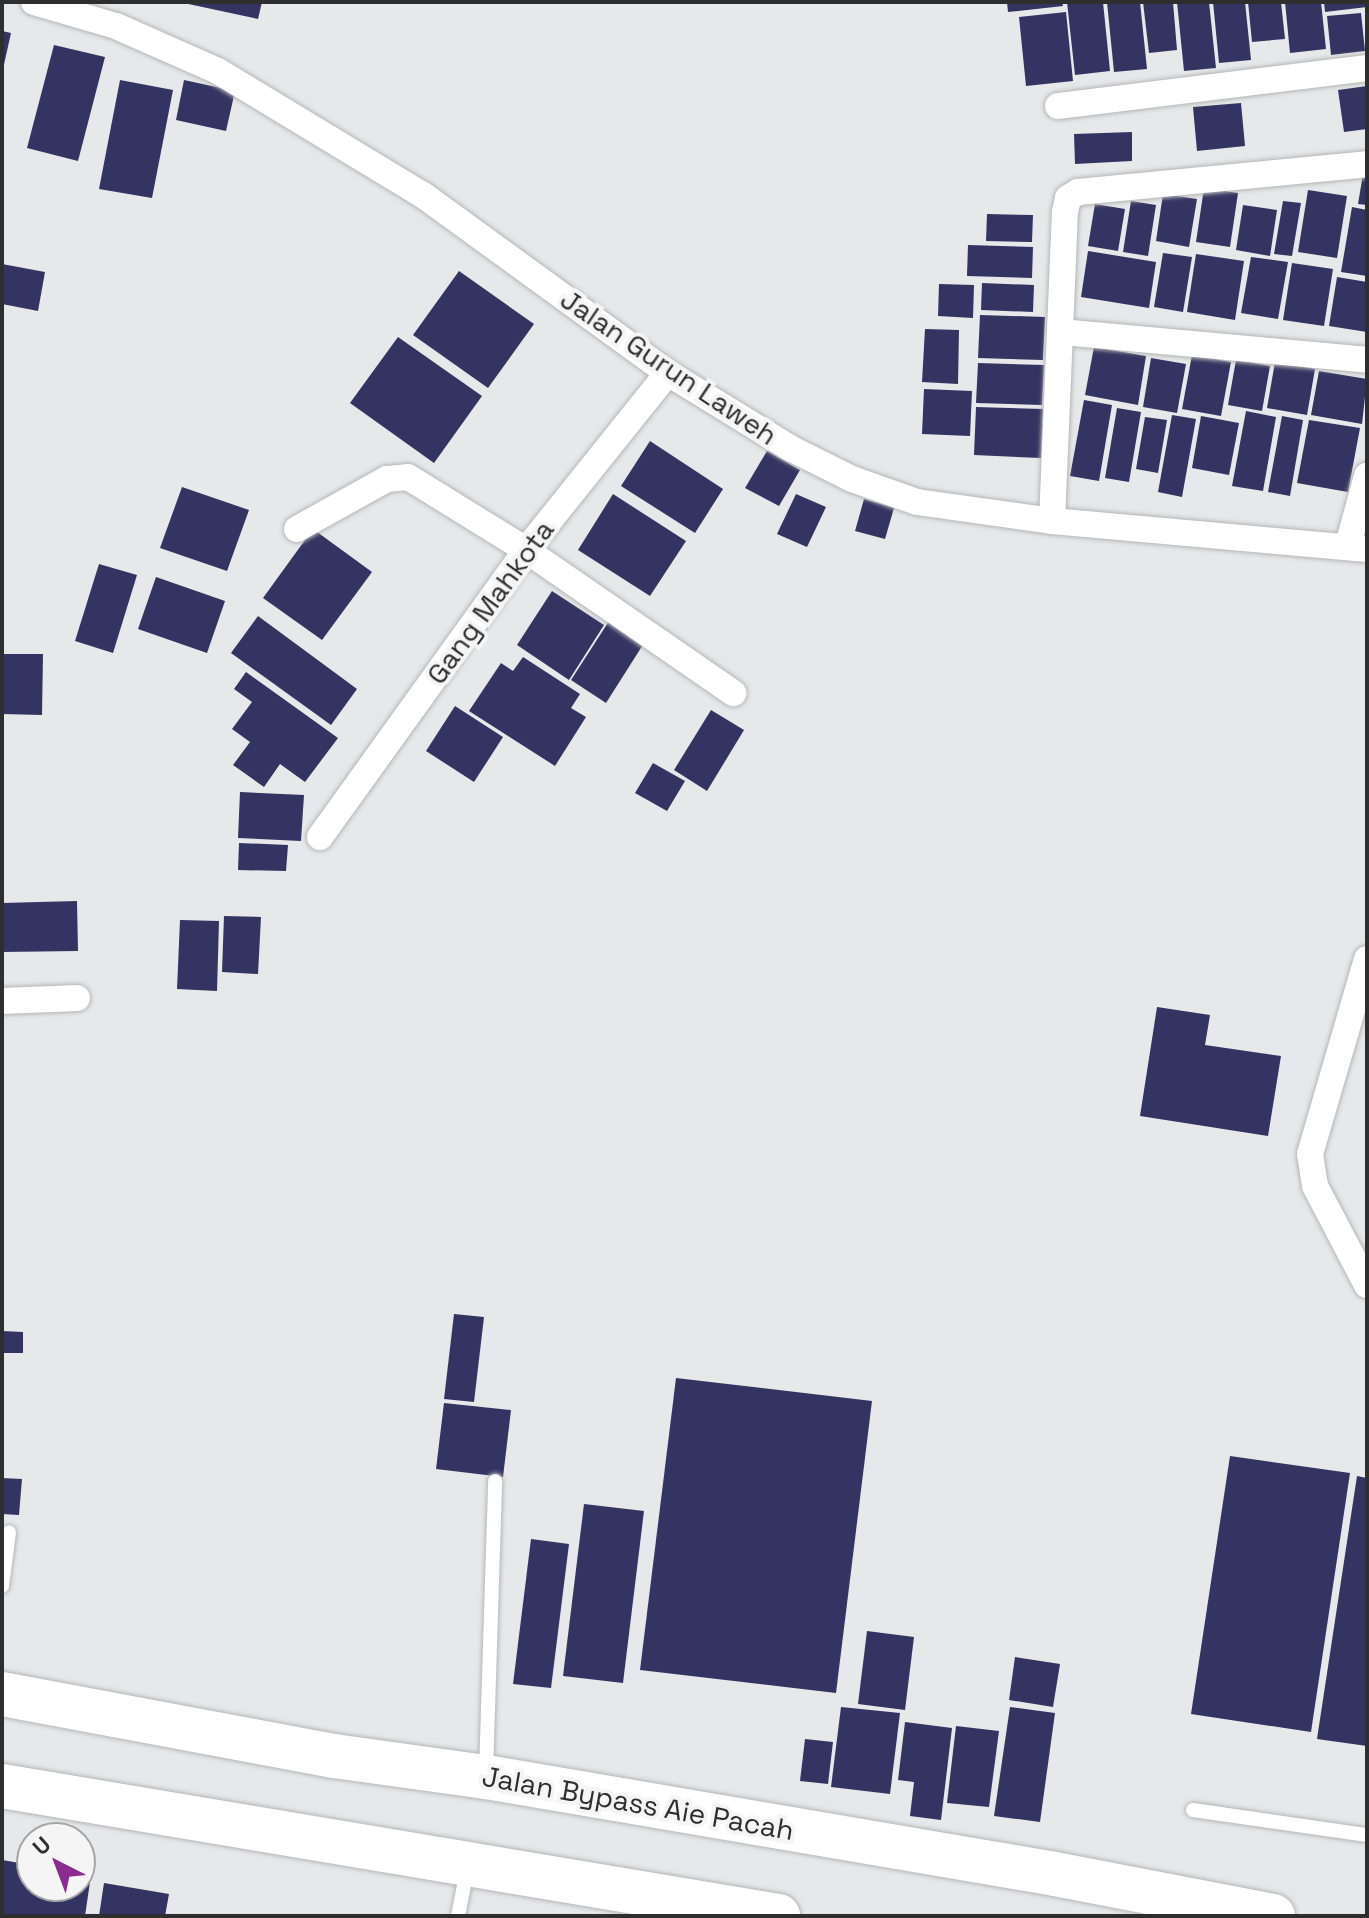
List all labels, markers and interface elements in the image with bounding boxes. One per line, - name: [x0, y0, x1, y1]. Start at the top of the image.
- street label: Jalan Gurun Laweh: [554, 282, 784, 452]
- street label: Gang Mahkota: [419, 513, 561, 691]
- street label: Jalan Bypass Aie Pacah: [479, 1759, 797, 1847]
- north arrow: [16, 1822, 96, 1902]
- text: U: [26, 1830, 56, 1861]

